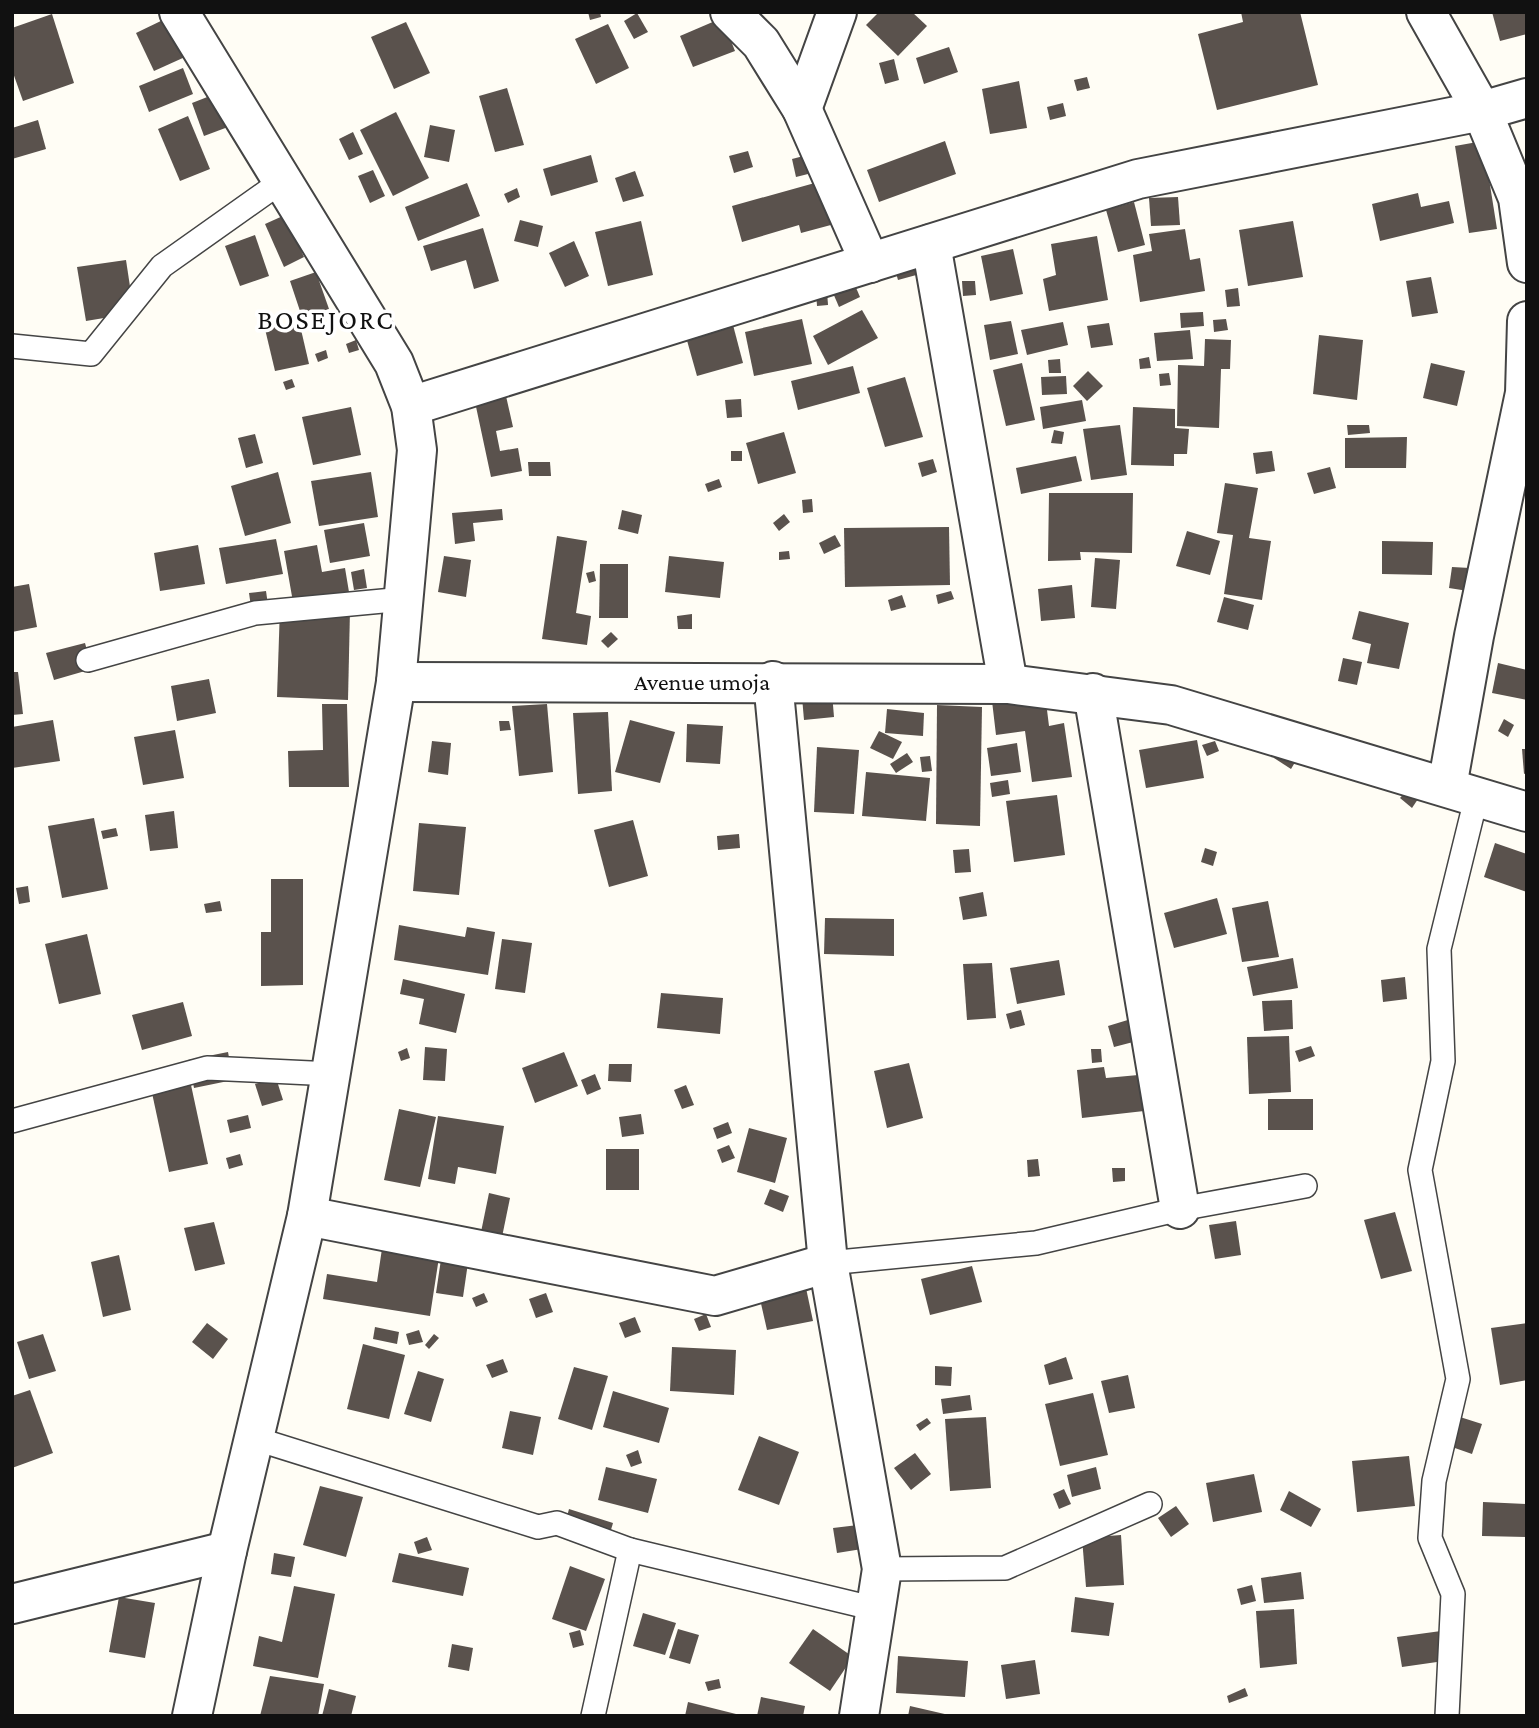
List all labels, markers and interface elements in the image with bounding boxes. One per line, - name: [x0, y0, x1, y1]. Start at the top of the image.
- district label: BOSEJORC: [257, 304, 395, 335]
- street label: Avenue umoja: [634, 668, 770, 695]

